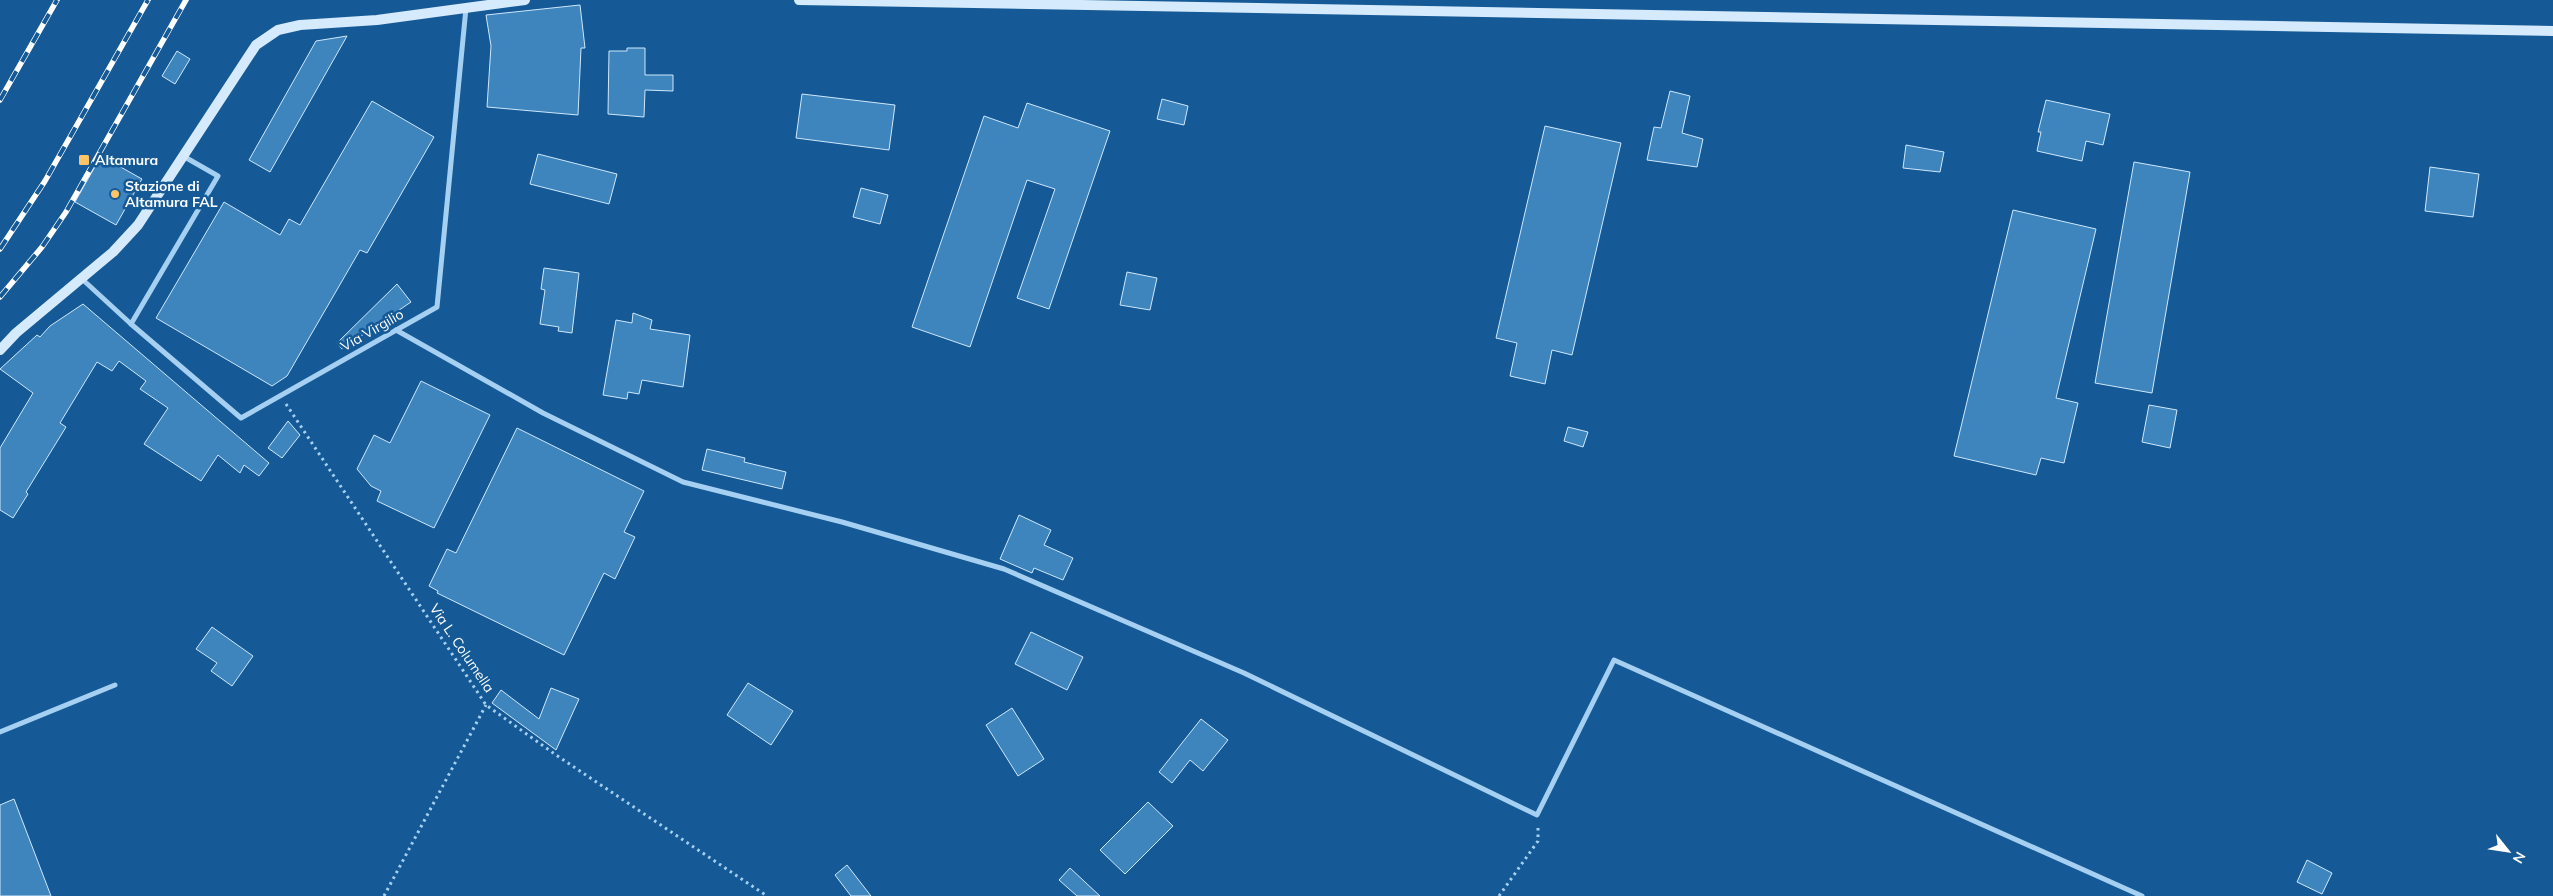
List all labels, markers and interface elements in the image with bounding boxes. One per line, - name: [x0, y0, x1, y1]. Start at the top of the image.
- place label: Altamura: [95, 151, 158, 169]
- marker: Altamura: [77, 153, 91, 167]
- place label: Stazione di Altamura FAL: [125, 177, 218, 211]
- marker: Stazione di Altamura FAL: [109, 188, 121, 200]
- street label: Via Virgilio: [337, 305, 407, 355]
- street label: Via L. Columella: [426, 600, 498, 696]
- north arrow: [2483, 826, 2533, 876]
- text: N: [2509, 848, 2530, 867]

